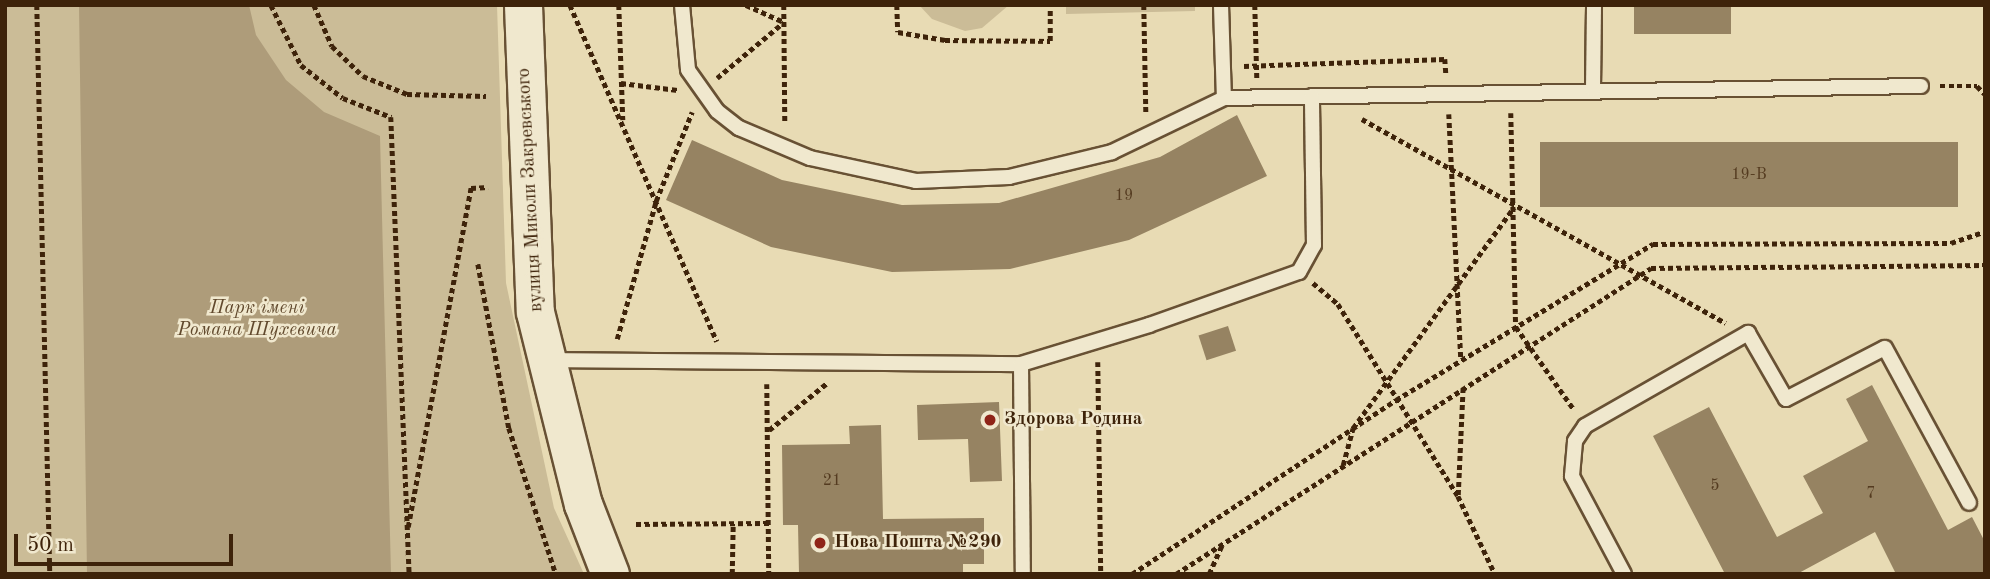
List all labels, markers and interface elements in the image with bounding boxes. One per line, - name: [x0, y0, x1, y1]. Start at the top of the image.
- street label: вулиця Миколи Закревського: [513, 68, 549, 312]
- house number: 19-В: [1731, 165, 1767, 185]
- house number: 19: [1115, 186, 1133, 206]
- park label: Парк імені Романа Шухевича: [177, 298, 337, 342]
- place label: Здорова Родина: [1004, 409, 1142, 431]
- marker: Здорова Родина: [982, 412, 998, 428]
- house number: 21: [823, 471, 841, 491]
- house number: 5: [1710, 476, 1720, 496]
- house number: 7: [1866, 484, 1876, 504]
- scale bar: [18, 520, 236, 564]
- place label: Нова Пошта №290: [834, 532, 1001, 554]
- text: 50 m: [27, 535, 74, 556]
- marker: Нова Пошта №290: [812, 535, 828, 551]

